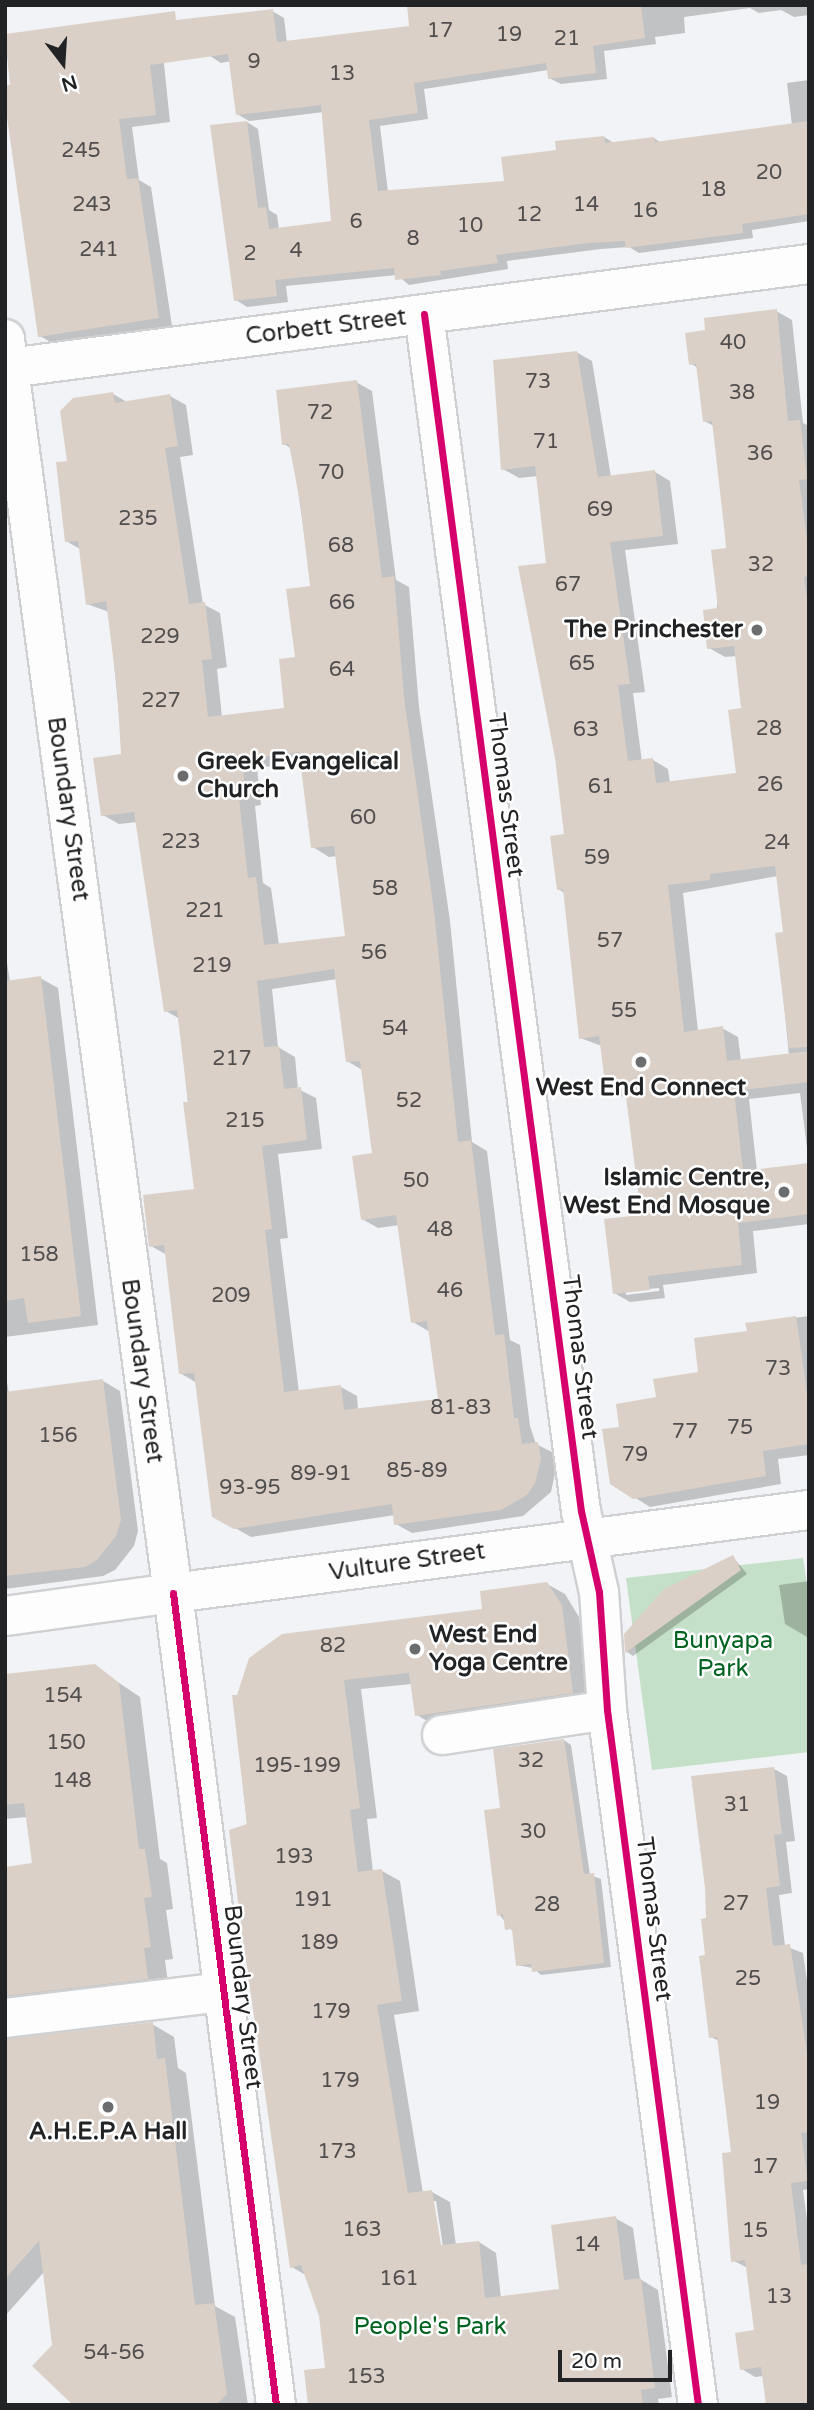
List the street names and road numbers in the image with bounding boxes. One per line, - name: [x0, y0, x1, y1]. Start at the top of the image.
- street label: Corbett Street: [244, 303, 408, 351]
- street label: Thomas Street: [482, 711, 530, 879]
- street label: Boundary Street: [41, 715, 95, 903]
- street label: Thomas Street: [556, 1273, 604, 1441]
- street label: Boundary Street: [115, 1277, 169, 1465]
- street label: Vulture Street: [327, 1537, 487, 1587]
- street label: Thomas Street: [630, 1835, 678, 2003]
- street label: Boundary Street: [217, 1903, 269, 2091]

